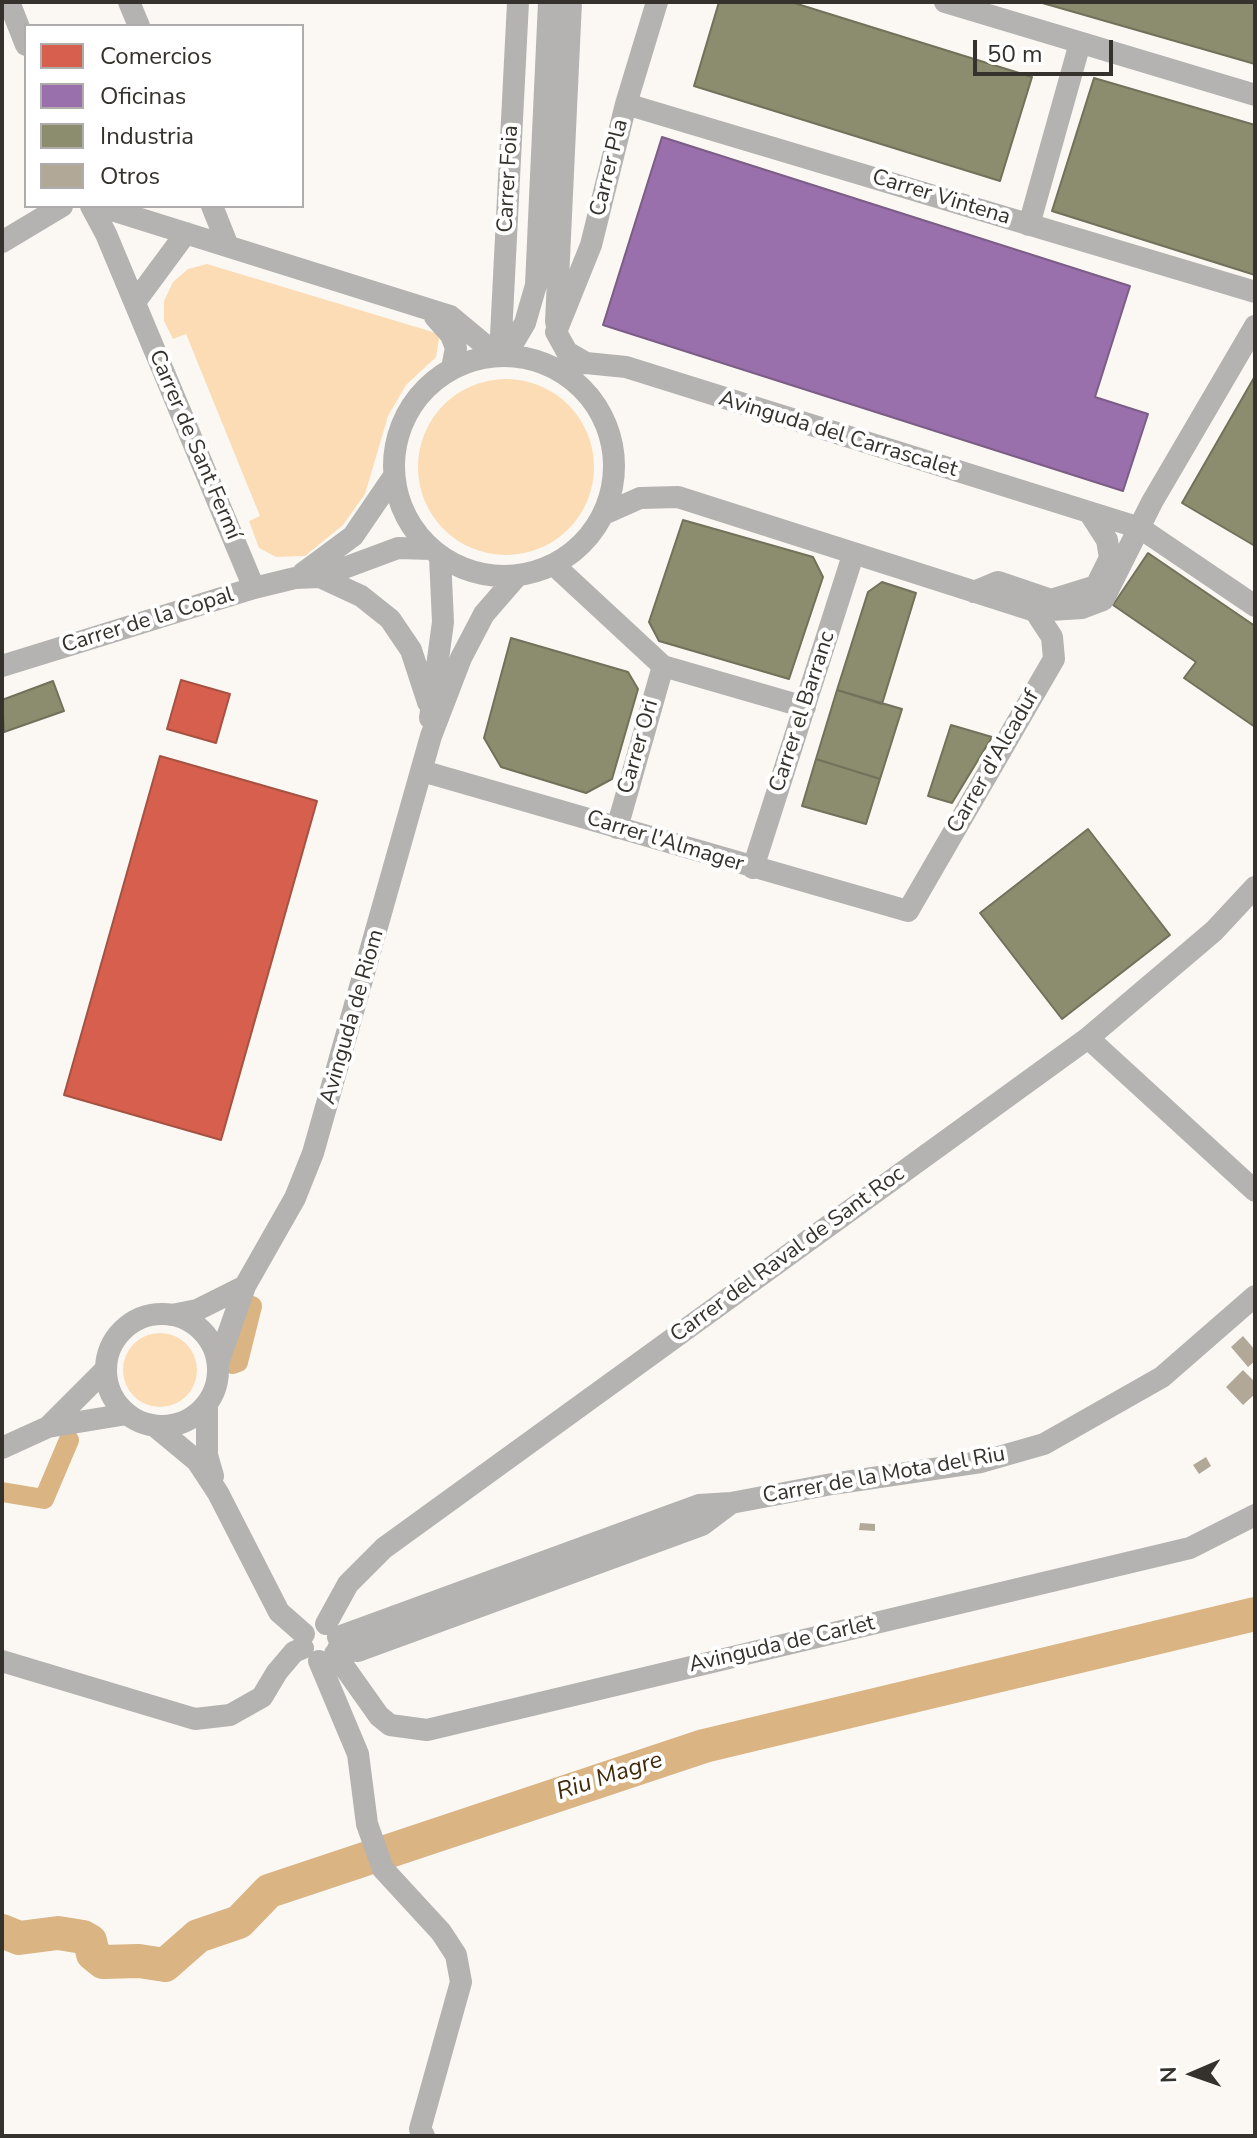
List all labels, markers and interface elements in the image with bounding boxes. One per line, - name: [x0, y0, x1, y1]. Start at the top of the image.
- legend: [24, 24, 304, 208]
- scale bar: [977, 24, 1117, 74]
- text: 50 m: [987, 38, 1043, 70]
- text: Comercios: [100, 40, 212, 72]
- text: Oficinas: [100, 80, 186, 112]
- street label: Carrer Pla: [585, 117, 635, 219]
- text: Industria: [100, 120, 194, 152]
- street label: Carrer Foia: [493, 125, 525, 233]
- text: Otros: [100, 160, 160, 192]
- street label: Carrer Vintena: [869, 164, 1013, 232]
- street label: Carrer de Sant Fermí: [142, 346, 246, 544]
- street label: Avinguda del Carrascalet: [716, 386, 960, 484]
- street label: Carrer de la Copal: [59, 582, 237, 660]
- street label: Carrer el Barranc: [765, 628, 841, 796]
- street label: Carrer d'Alcaduf: [942, 686, 1046, 838]
- street label: Carrer Ori: [613, 697, 665, 797]
- street label: Carrer l'Almager: [583, 806, 747, 878]
- street label: Avinguda de Riom: [315, 926, 391, 1108]
- street label: Carrer del Raval de Sant Roc: [666, 1161, 910, 1349]
- street label: Carrer de la Mota del Riu: [761, 1442, 1007, 1510]
- street label: Avinguda de Carlet: [687, 1611, 877, 1679]
- water label: Riu Magre: [553, 1746, 667, 1808]
- north arrow: [1153, 2034, 1233, 2114]
- text: N: [1154, 2066, 1184, 2084]

